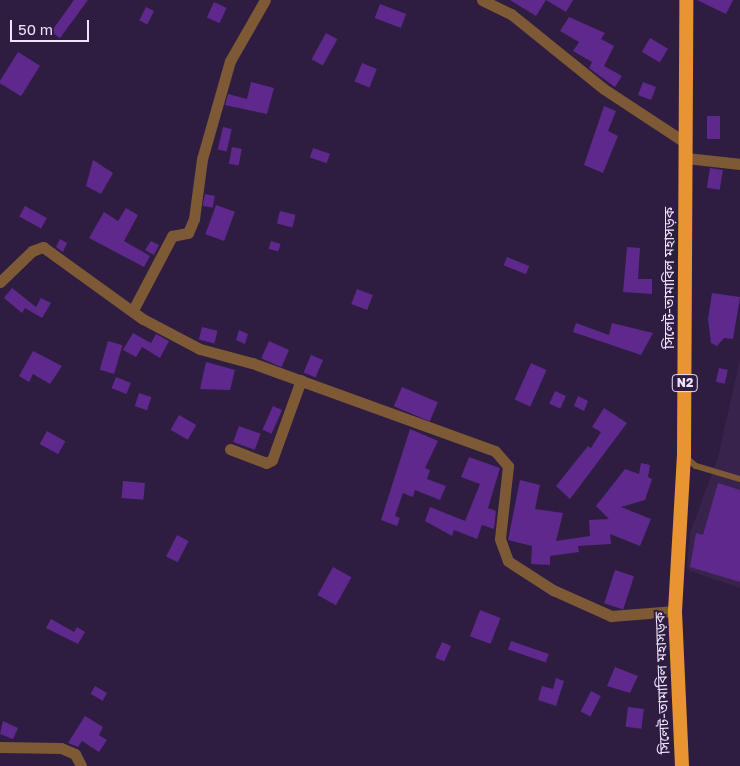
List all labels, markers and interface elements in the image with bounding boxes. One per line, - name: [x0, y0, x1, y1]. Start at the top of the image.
- scale bar: [12, 10, 91, 42]
- text: 50 m: [18, 20, 53, 38]
- street label: সিলেট-তামাবিল মহাসড়ক: [661, 207, 677, 349]
- road number: N2: [671, 373, 699, 392]
- street label: সিলেট-তামাবিল মহাসড়ক: [651, 612, 673, 754]

